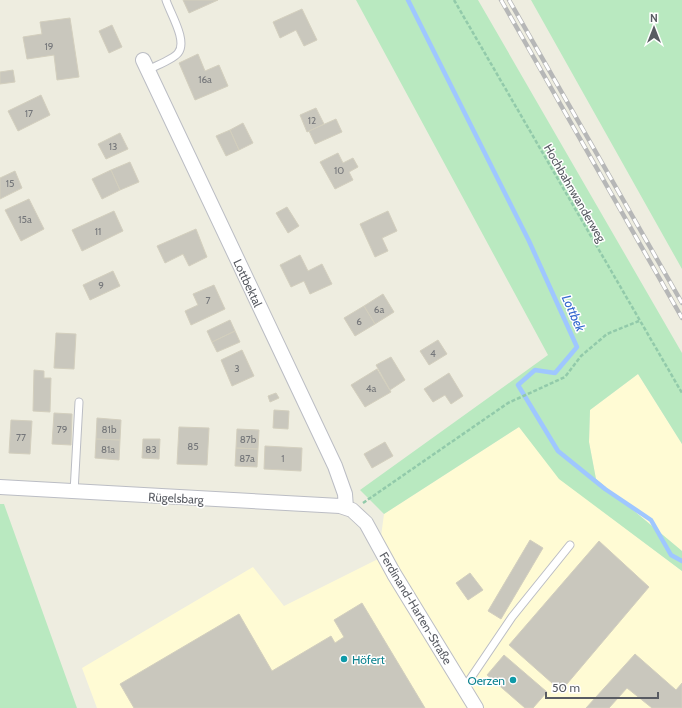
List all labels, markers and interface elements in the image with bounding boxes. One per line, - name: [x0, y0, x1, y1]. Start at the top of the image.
- north arrow: [634, 8, 674, 48]
- text: N: [650, 11, 658, 25]
- house number: 19: [45, 40, 54, 53]
- house number: 16a: [198, 73, 212, 86]
- house number: 17: [25, 107, 33, 120]
- house number: 12: [308, 114, 316, 127]
- house number: 13: [109, 140, 117, 153]
- street label: Hochbahnwanderweg: [541, 141, 610, 246]
- house number: 10: [334, 164, 344, 177]
- house number: 15: [6, 177, 14, 190]
- house number: 15a: [18, 213, 32, 226]
- house number: 11: [95, 225, 101, 238]
- street label: Lottbektal: [230, 257, 266, 310]
- house number: 9: [98, 279, 104, 292]
- water label: Lottbek: [559, 292, 589, 334]
- house number: 7: [205, 294, 211, 307]
- house number: 6a: [374, 303, 384, 316]
- house number: 6: [356, 315, 362, 328]
- house number: 4: [430, 347, 436, 360]
- house number: 3: [234, 362, 240, 375]
- house number: 4a: [366, 382, 376, 395]
- house number: 79: [57, 423, 68, 436]
- house number: 81b: [102, 423, 117, 436]
- house number: 77: [16, 431, 26, 444]
- house number: 87b: [240, 433, 257, 446]
- house number: 85: [187, 440, 199, 453]
- house number: 81a: [101, 443, 115, 456]
- house number: 83: [145, 443, 157, 456]
- house number: 87a: [239, 452, 255, 465]
- house number: 1: [281, 452, 285, 465]
- street label: Rügelsbarg: [148, 489, 205, 507]
- street label: Ferdinand-Harten-Straße: [376, 549, 456, 667]
- place label: Höfert: [352, 652, 385, 667]
- marker: Höfert: [339, 654, 349, 664]
- place label: Oerzen: [468, 673, 505, 688]
- scale bar: [546, 674, 658, 700]
- marker: Oerzen: [508, 675, 518, 685]
- text: 50 m: [552, 680, 580, 695]

